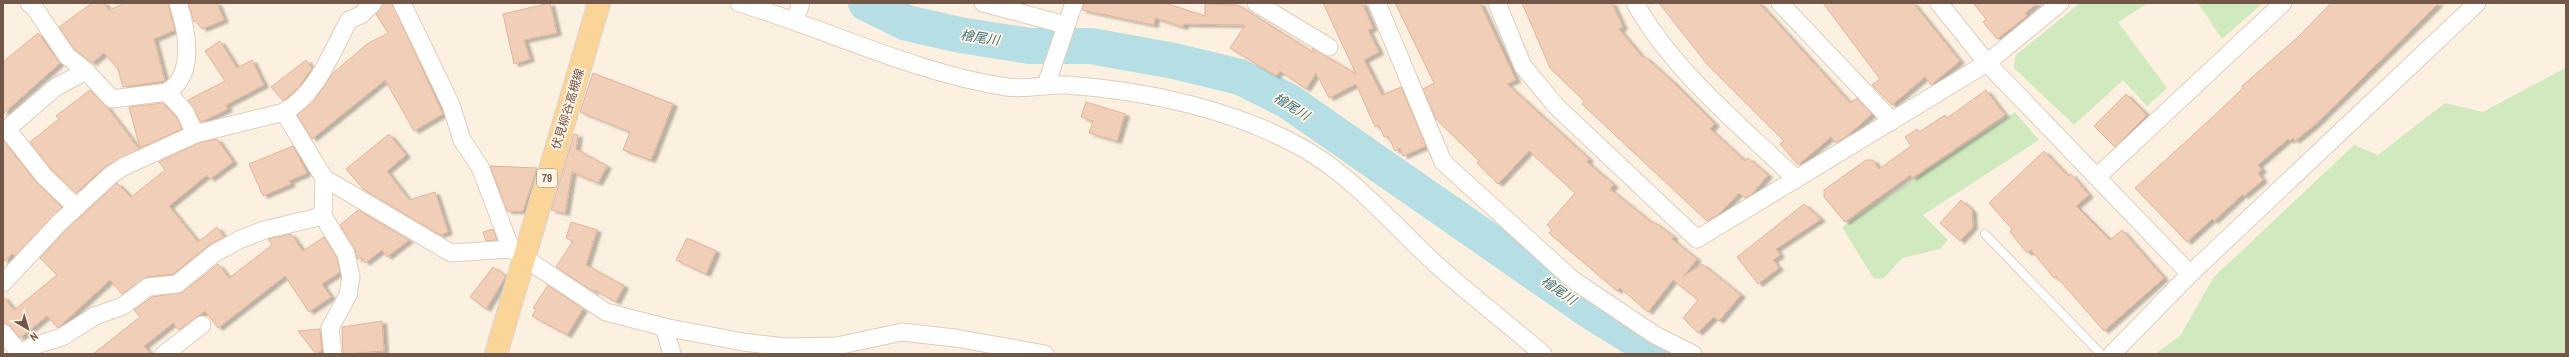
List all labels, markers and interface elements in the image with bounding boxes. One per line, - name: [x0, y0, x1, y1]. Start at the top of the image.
- water label: 檜尾川: [959, 26, 1002, 49]
- street label: 伏見柳谷高槻線: [548, 66, 588, 152]
- water label: 檜尾川: [1271, 89, 1314, 125]
- road number: 79: [537, 169, 557, 187]
- water label: 檜尾川: [1538, 272, 1581, 310]
- north arrow: [8, 309, 48, 349]
- text: N: [27, 329, 41, 344]

